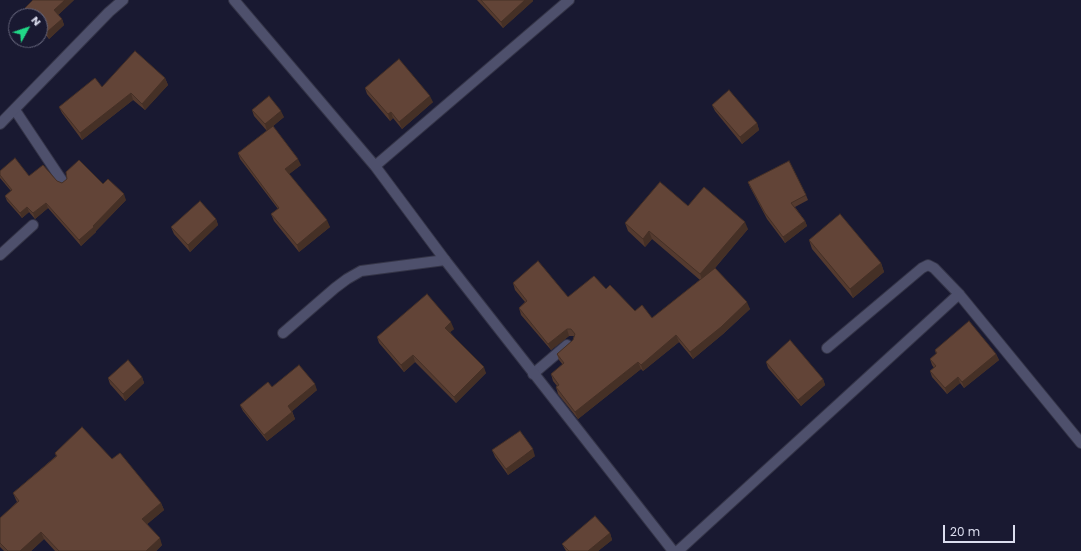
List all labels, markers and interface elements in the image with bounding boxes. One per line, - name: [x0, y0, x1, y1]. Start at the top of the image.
- north arrow: [8, 8, 48, 48]
- text: N: [28, 13, 45, 29]
- scale bar: [945, 517, 1017, 543]
- text: 20 m: [950, 523, 980, 540]

